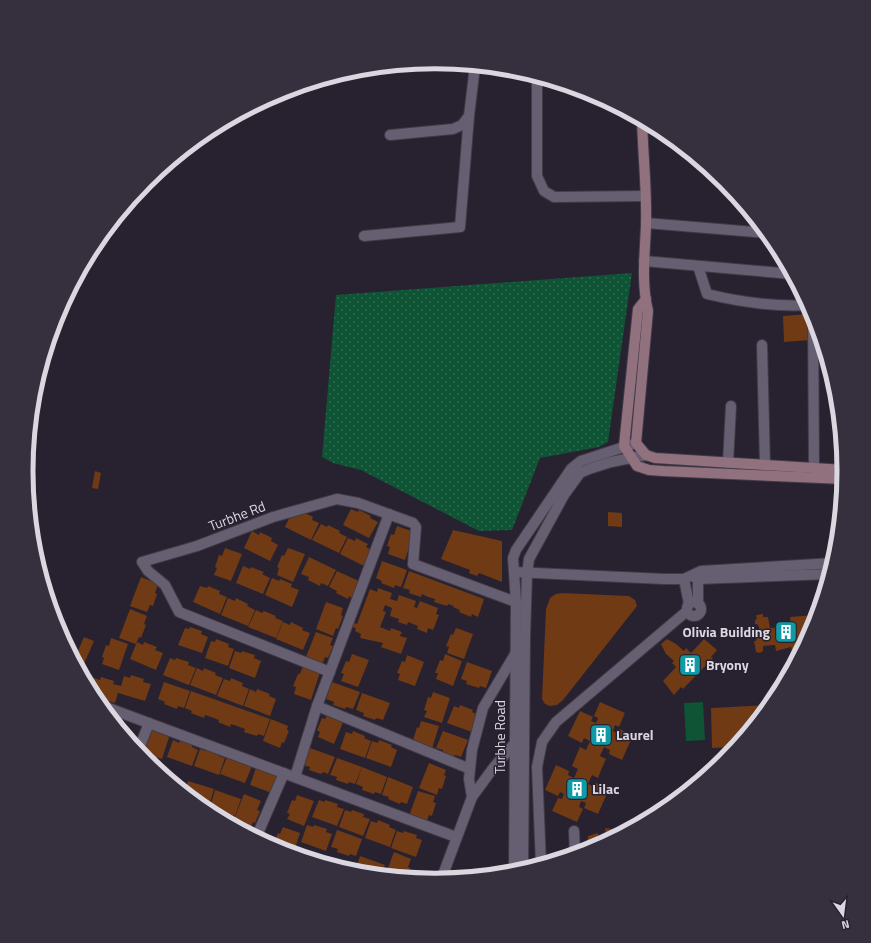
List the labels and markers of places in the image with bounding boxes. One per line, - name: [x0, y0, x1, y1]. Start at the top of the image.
- building icon: Olivia Building: [773, 619, 799, 645]
- place label: Olivia Building: [682, 621, 771, 642]
- building icon: Bryony: [677, 652, 703, 678]
- place label: Bryony: [706, 654, 749, 675]
- building icon: Laurel: [588, 722, 614, 748]
- place label: Laurel: [616, 724, 654, 745]
- building icon: Lilac: [564, 776, 590, 802]
- place label: Lilac: [592, 778, 619, 799]

